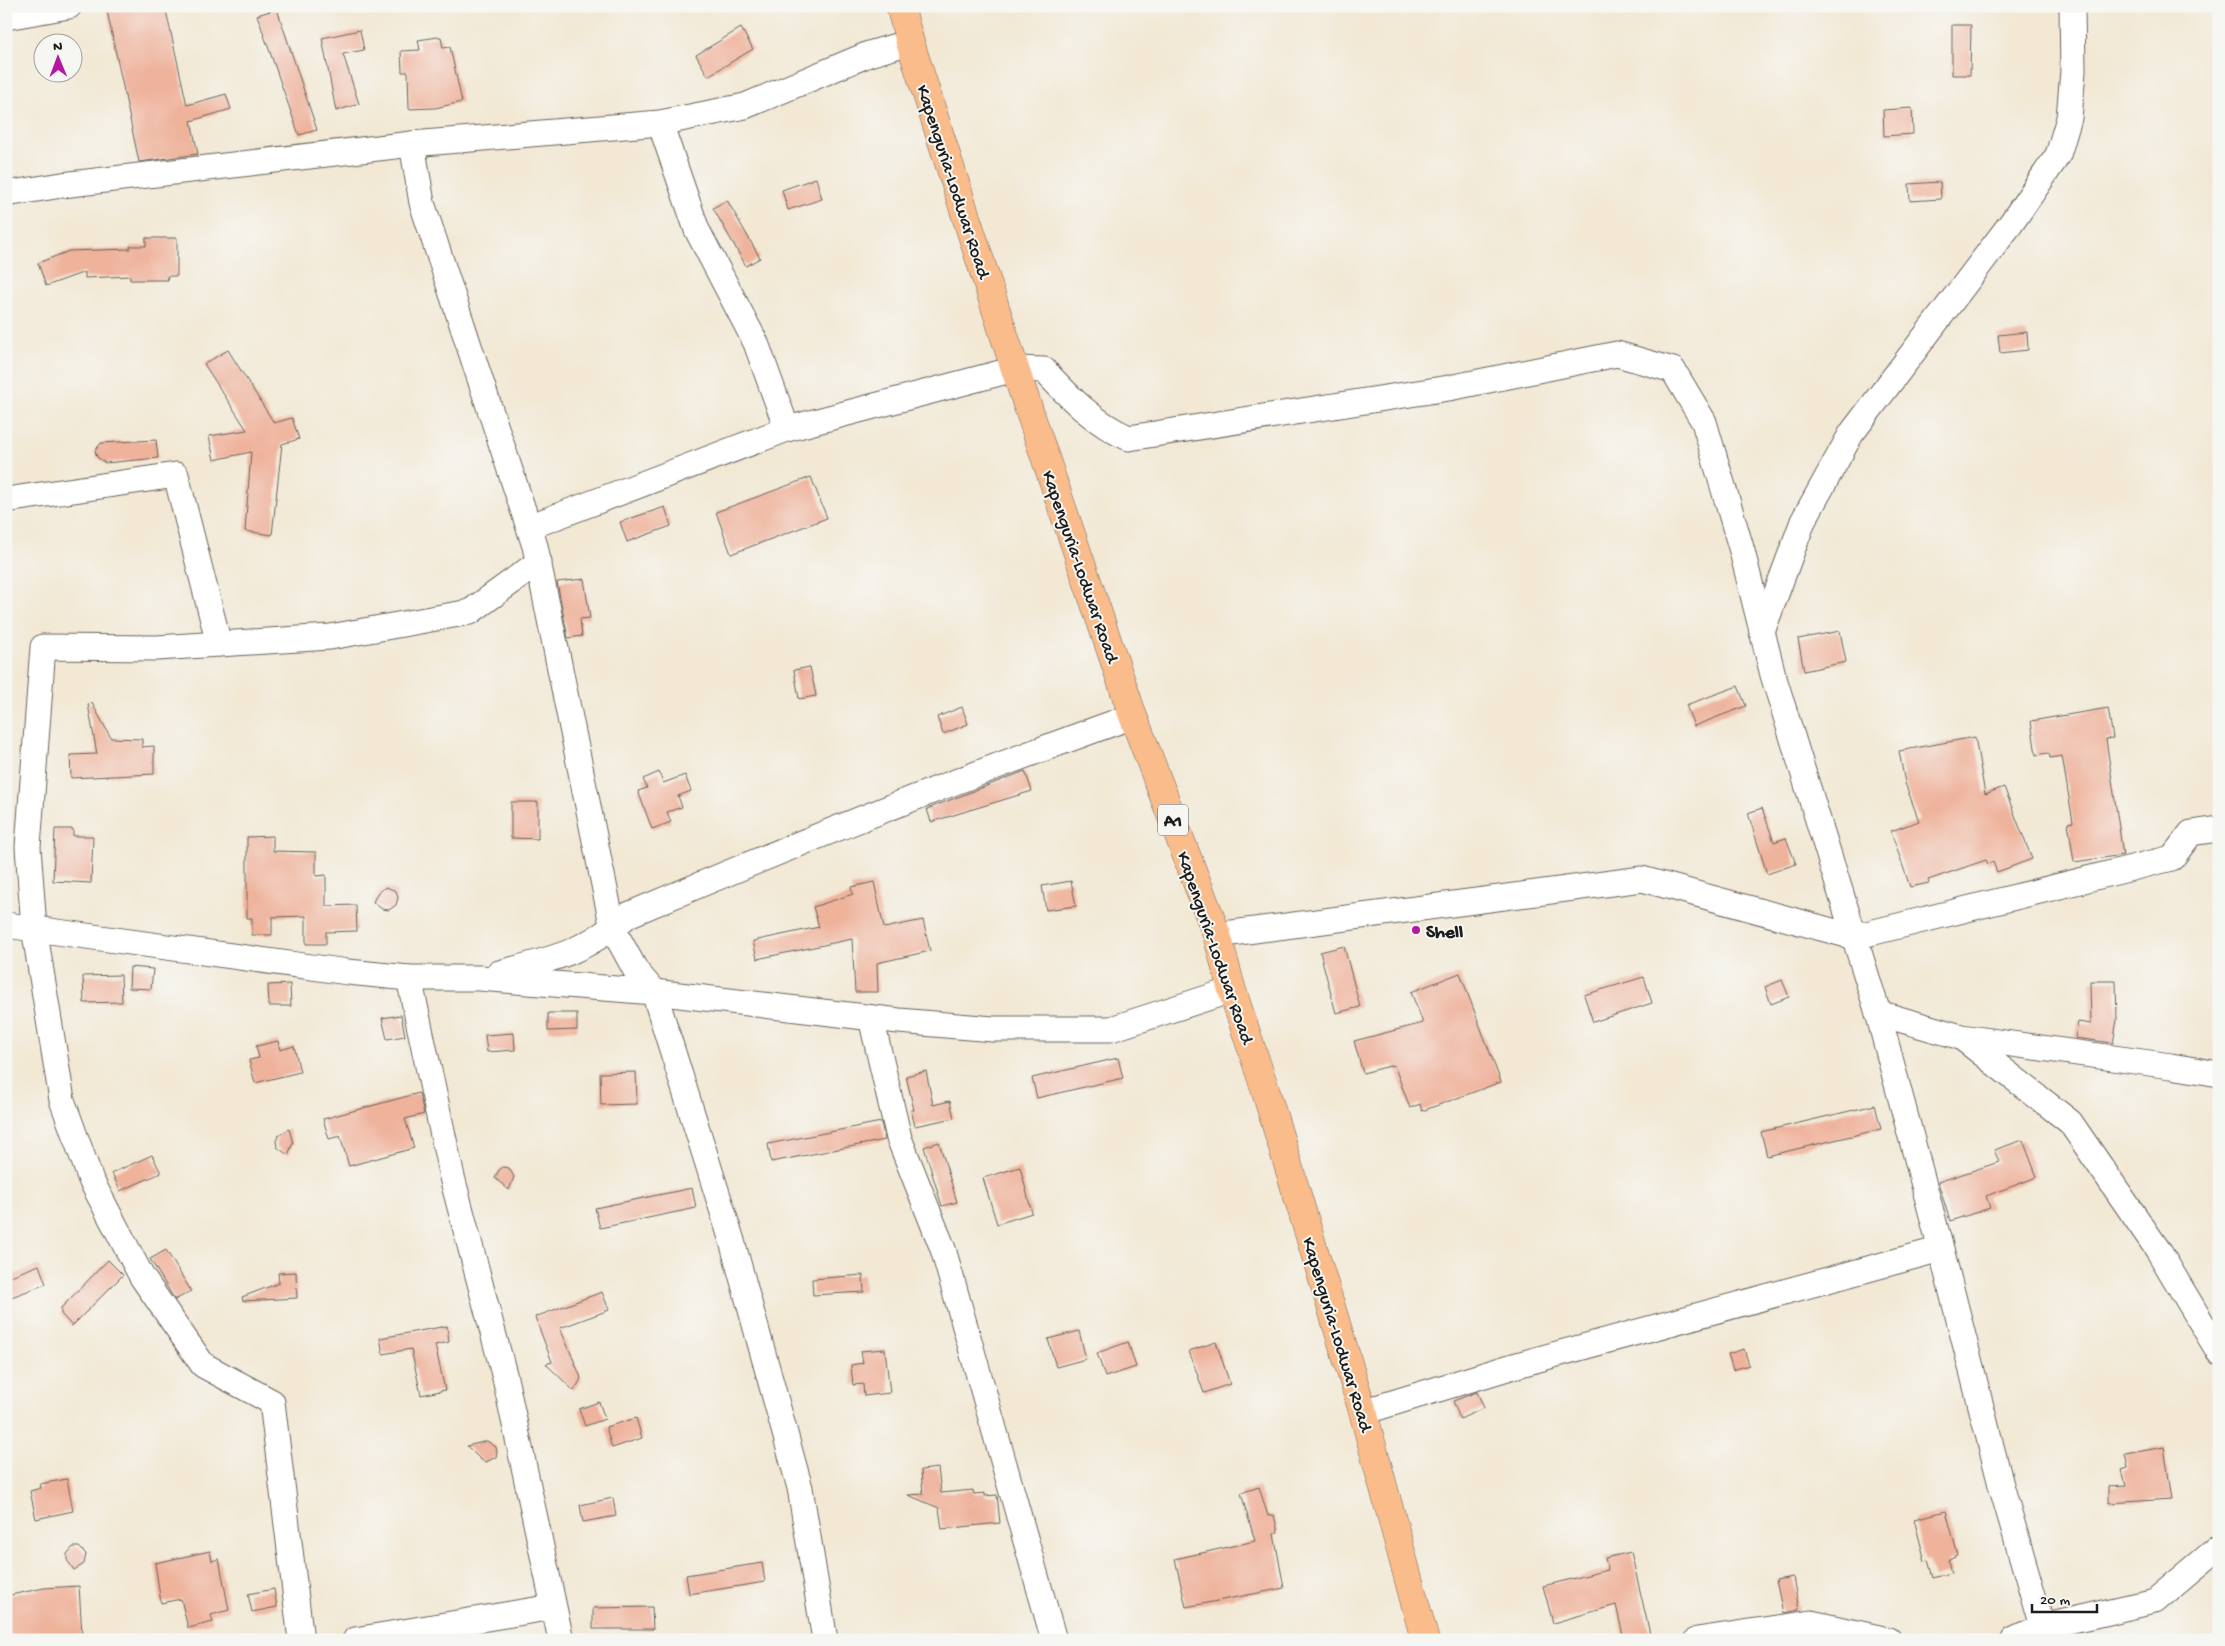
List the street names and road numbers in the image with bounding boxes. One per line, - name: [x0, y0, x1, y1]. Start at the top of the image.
- street label: Kapenguria-Lodwar Road: [909, 82, 994, 284]
- street label: Kapenguria-Lodwar Road: [1035, 468, 1123, 668]
- road number: A1: [1158, 804, 1188, 836]
- street label: Kapenguria-Lodwar Road: [1170, 849, 1258, 1049]
- street label: Kapenguria-Lodwar Road: [1295, 1235, 1377, 1437]

